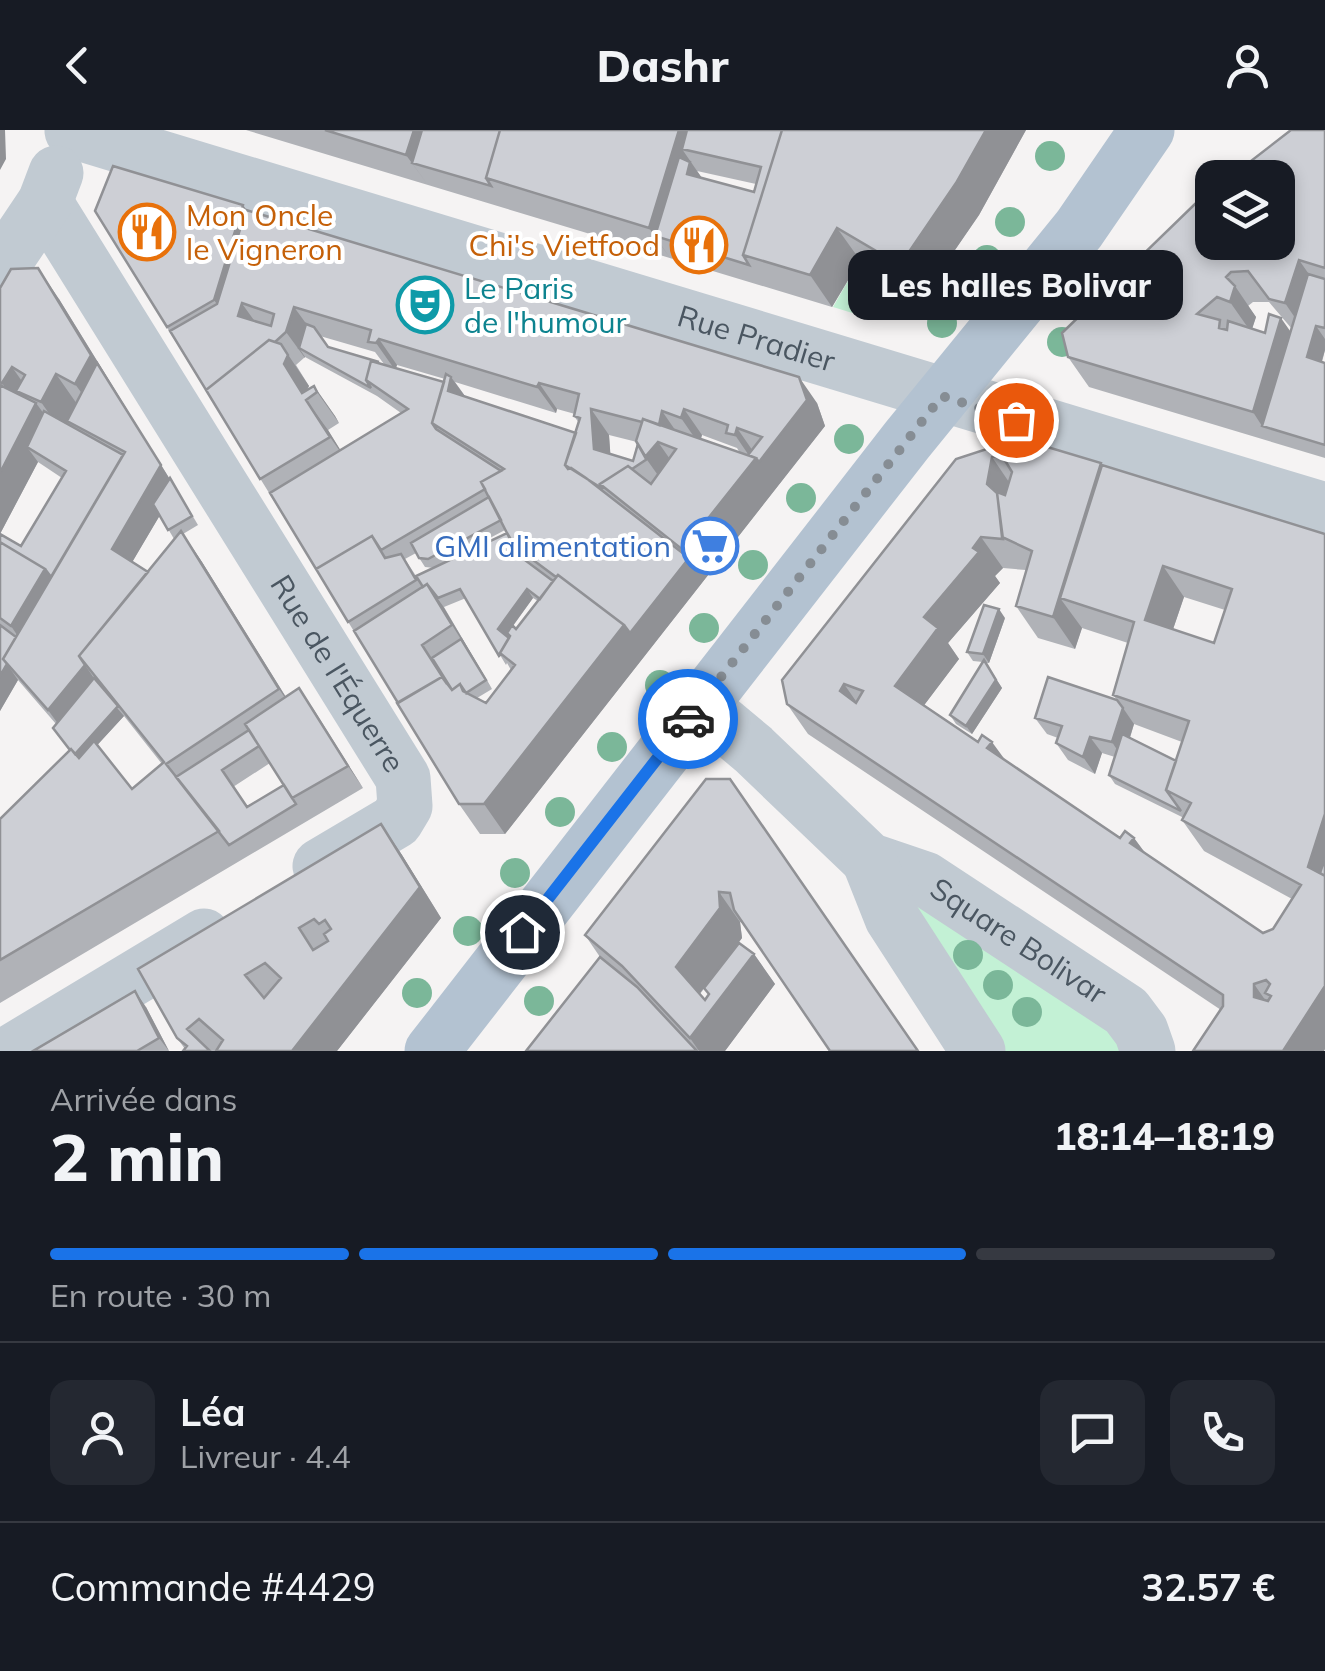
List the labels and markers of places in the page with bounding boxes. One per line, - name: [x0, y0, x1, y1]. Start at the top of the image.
- place label: Mon Oncle le Vigneron: [186, 196, 343, 268]
- restaurant icon: Mon Oncle le Vigneron: [117, 202, 177, 262]
- restaurant icon: Chi's Vietfood: [669, 215, 729, 275]
- place label: Chi's Vietfood: [469, 226, 660, 264]
- callout: Les halles Bolivar: [848, 250, 1184, 320]
- place label: Le Paris de l'humour: [464, 269, 627, 341]
- theatre icon: Le Paris de l'humour: [395, 275, 455, 335]
- pin: [974, 378, 1059, 463]
- supermarket icon: GMI alimentation: [680, 516, 740, 576]
- place label: GMI alimentation: [434, 527, 671, 565]
- pin: [480, 890, 565, 975]

